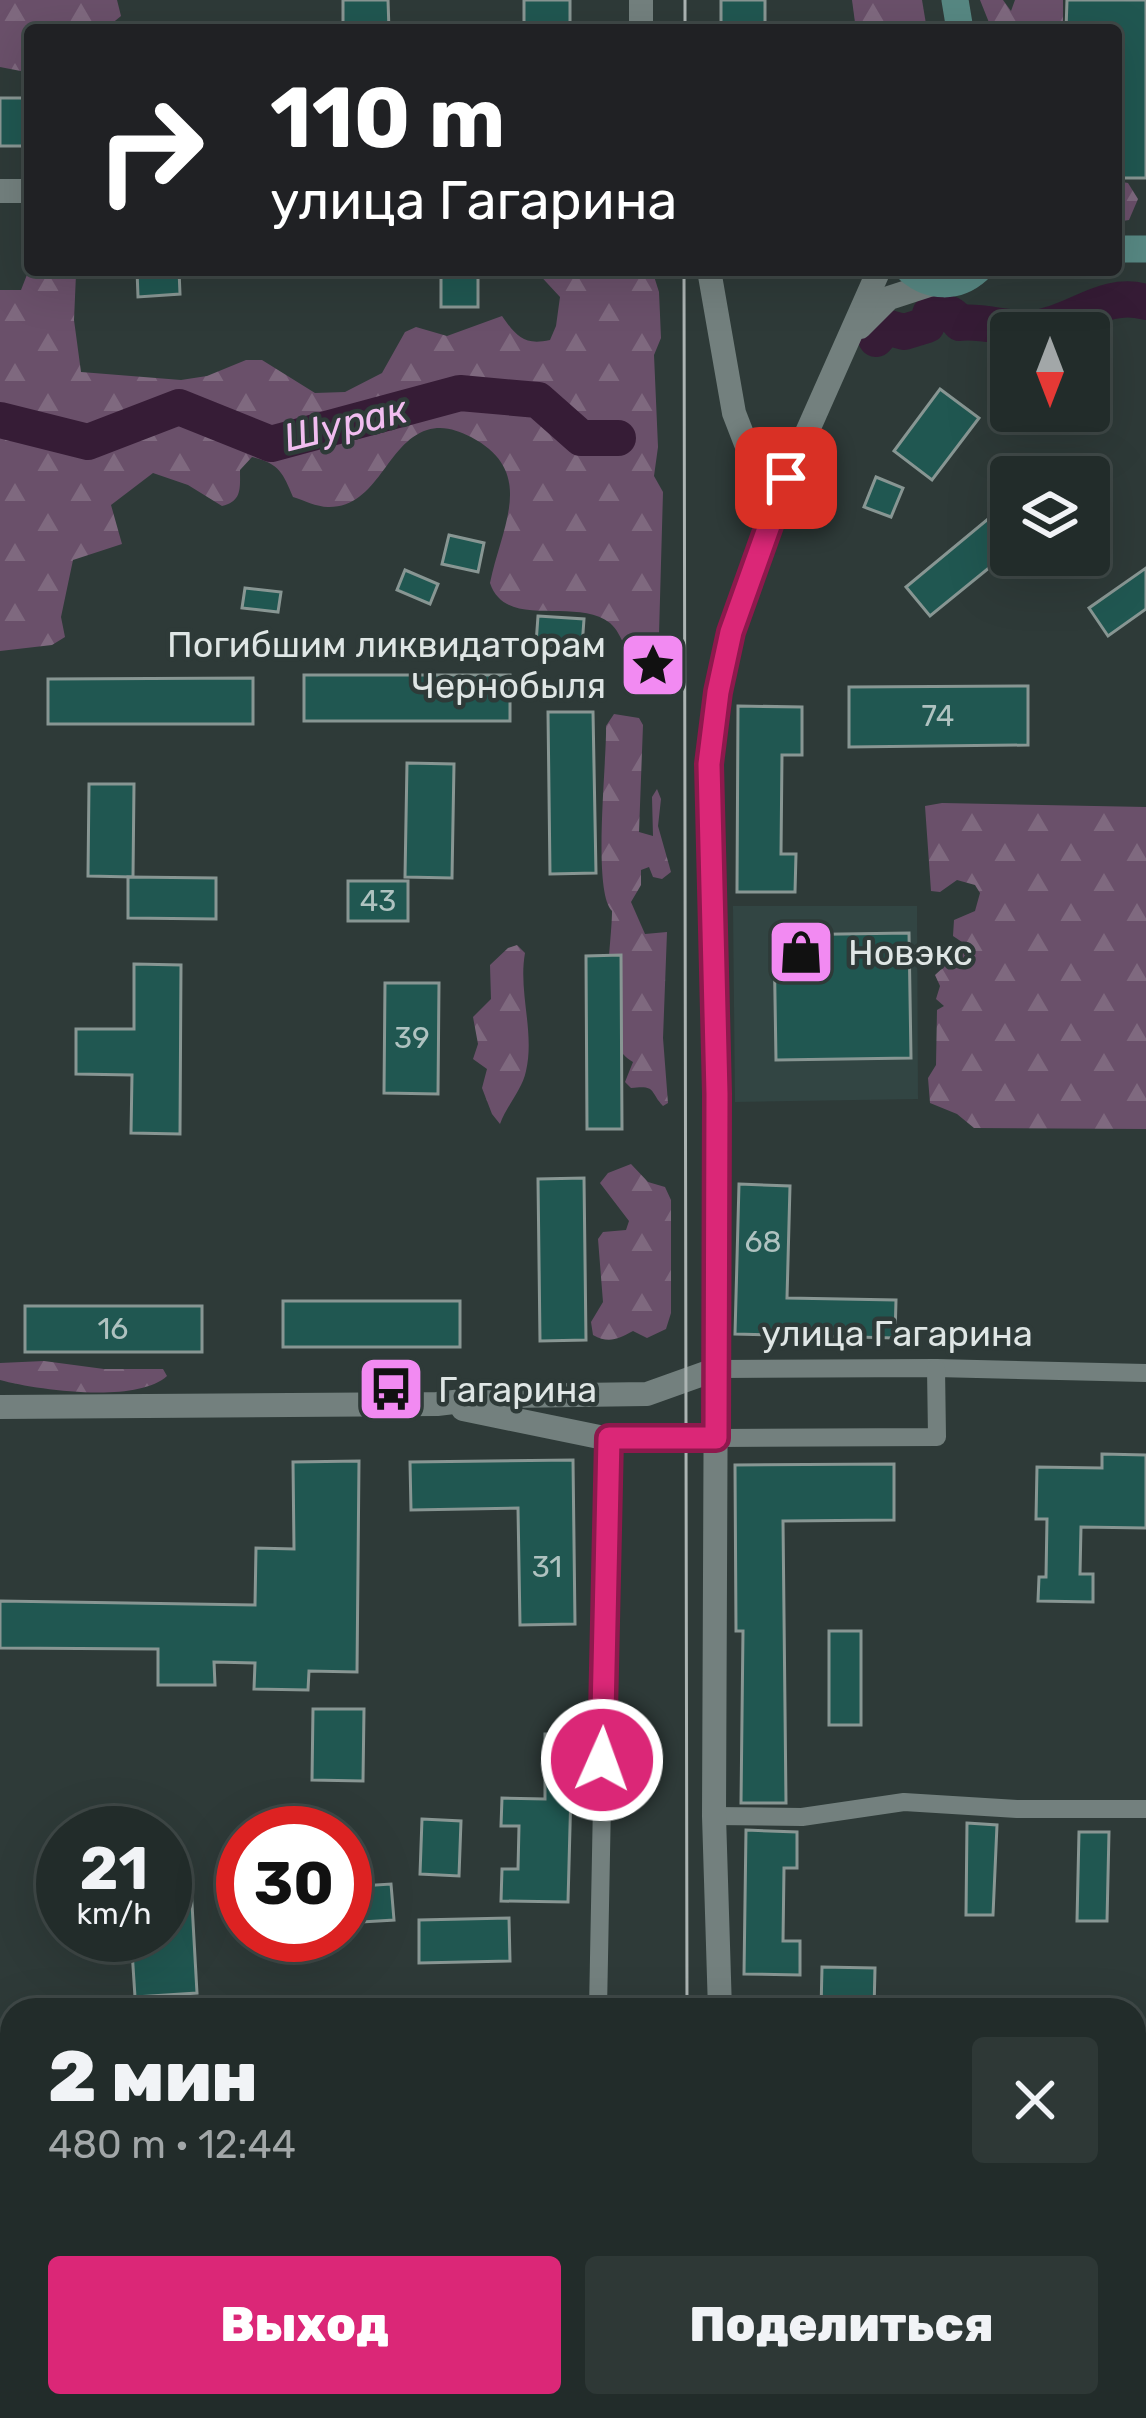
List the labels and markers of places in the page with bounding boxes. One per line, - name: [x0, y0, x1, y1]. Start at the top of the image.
- pin: [735, 427, 837, 529]
- place label: Погибшим ликвидаторам Чернобыля: [167, 623, 606, 707]
- place icon: Погибшим ликвидаторам Чернобыля: [618, 630, 688, 700]
- shop icon: Новэкс: [766, 917, 836, 987]
- place label: Новэкс: [848, 931, 973, 974]
- bus stop icon: Гагарина: [356, 1354, 426, 1424]
- place label: Гагарина: [438, 1368, 597, 1411]

